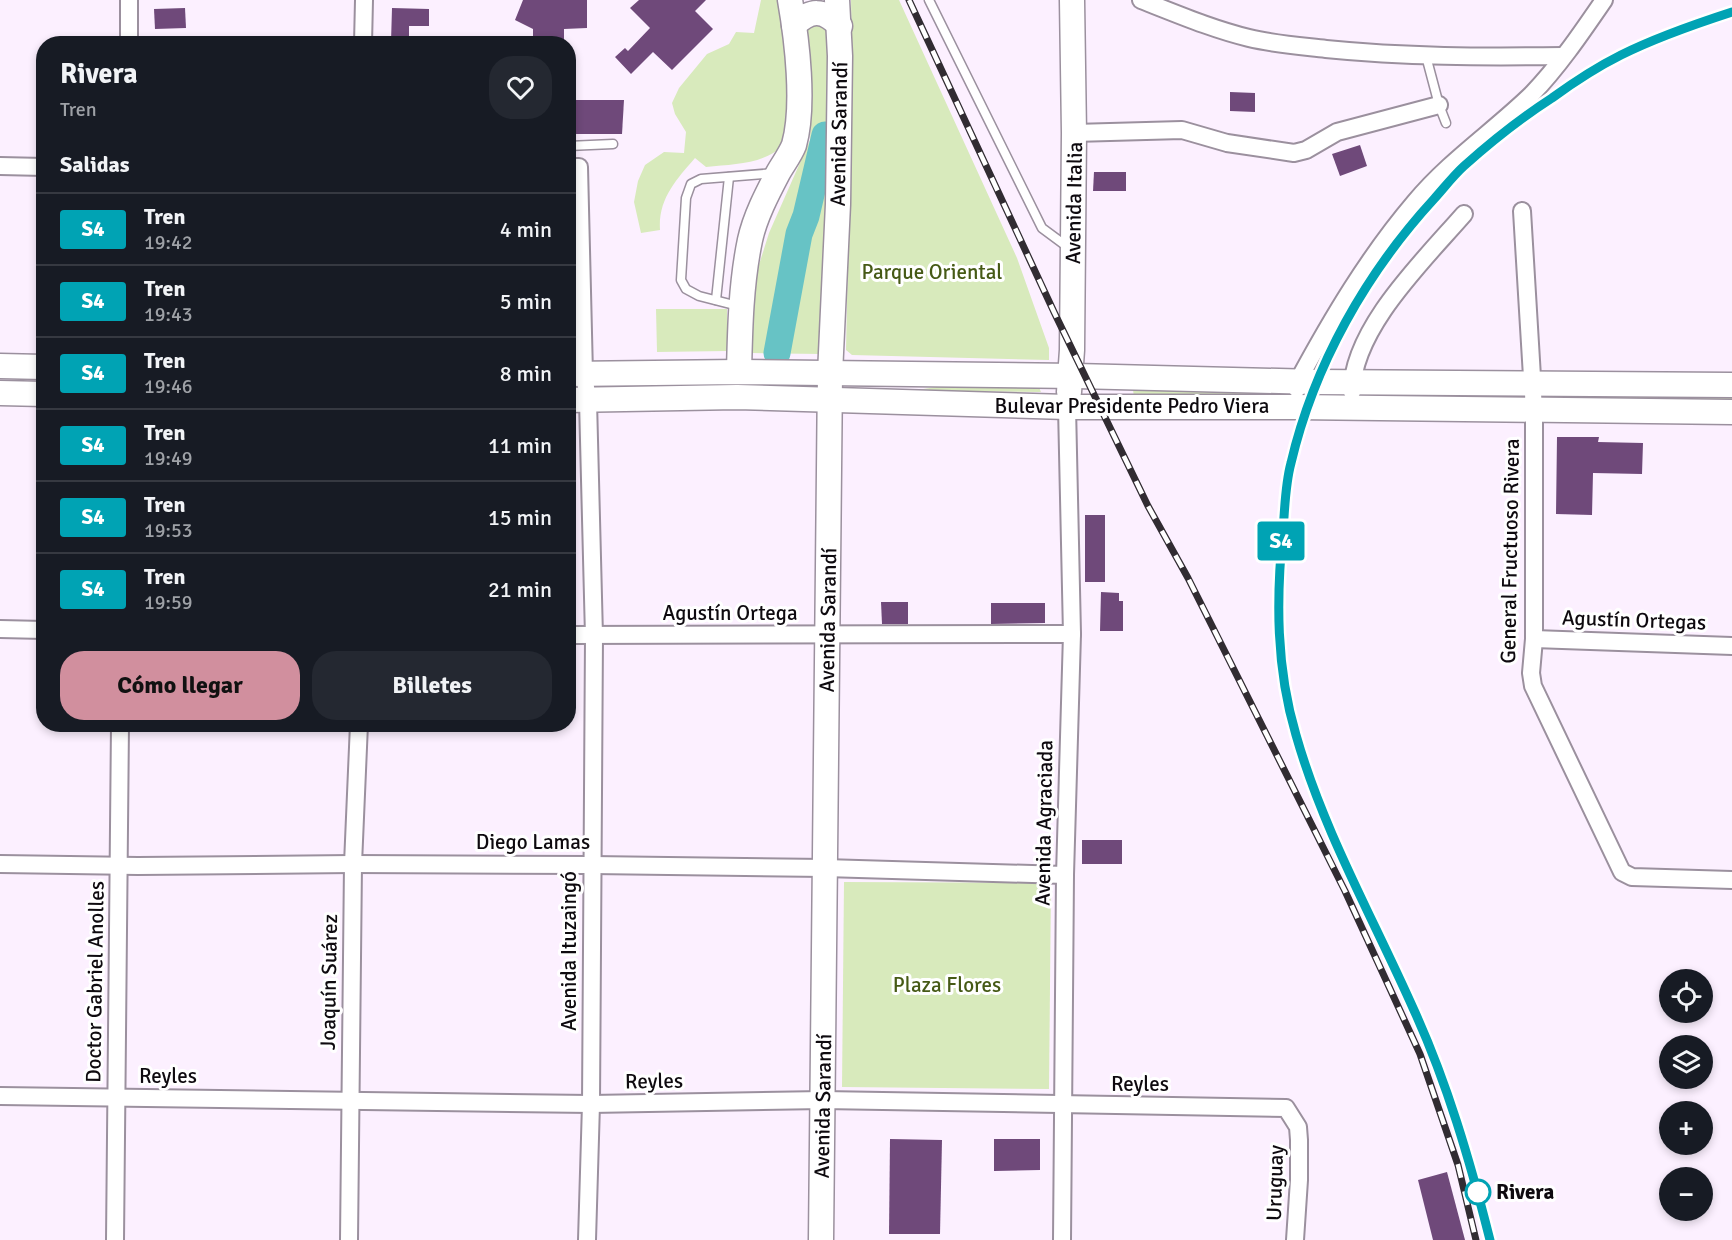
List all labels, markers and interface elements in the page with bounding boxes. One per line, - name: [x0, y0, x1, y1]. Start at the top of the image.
- button: heart: [489, 56, 552, 119]
- text: Rivera: [60, 57, 138, 91]
- street label: Avenida Sarandí: [825, 61, 853, 207]
- text: Tren: [60, 97, 97, 122]
- street label: Avenida Italia: [1060, 142, 1088, 264]
- text: Salidas: [60, 151, 130, 178]
- text: Tren: [144, 203, 186, 230]
- text: S4: [81, 216, 105, 242]
- text: 4 min: [500, 216, 552, 243]
- text: 19:42: [144, 230, 193, 255]
- park label: Parque Oriental: [861, 259, 1003, 285]
- text: Tren: [144, 275, 186, 302]
- text: S4: [81, 288, 105, 314]
- text: 5 min: [500, 288, 552, 315]
- text: 19:43: [144, 302, 193, 327]
- text: Tren: [144, 347, 186, 374]
- text: S4: [81, 360, 105, 386]
- text: 8 min: [500, 360, 552, 387]
- text: 19:46: [144, 374, 193, 399]
- street label: Bulevar Presidente Pedro Viera: [995, 393, 1270, 419]
- text: Tren: [144, 419, 186, 446]
- text: S4: [81, 432, 105, 458]
- text: 11 min: [488, 432, 552, 459]
- street label: General Fructuoso Rivera: [1495, 438, 1525, 664]
- text: 19:49: [144, 446, 193, 471]
- text: Tren: [144, 491, 186, 518]
- text: S4: [81, 504, 105, 530]
- text: 15 min: [488, 504, 552, 531]
- text: 19:53: [144, 518, 193, 543]
- line badge: S4: [1254, 522, 1308, 560]
- text: S4: [1269, 528, 1293, 554]
- street label: Avenida Sarandí: [814, 547, 842, 693]
- text: Tren: [144, 563, 186, 590]
- text: S4: [81, 576, 105, 602]
- text: 21 min: [488, 576, 552, 603]
- text: 19:59: [144, 590, 193, 615]
- street label: Agustín Ortega: [662, 600, 798, 626]
- street label: Agustín Ortegas: [1561, 604, 1707, 636]
- button: Cómo llegar: [60, 651, 300, 720]
- button: Billetes: [312, 651, 552, 720]
- street label: Avenida Agraciada: [1030, 740, 1058, 906]
- street label: Diego Lamas: [476, 829, 590, 855]
- street label: Avenida Ituzaingó: [556, 871, 582, 1031]
- street label: Doctor Gabriel Anolles: [80, 881, 110, 1083]
- street label: Joaquín Suárez: [315, 914, 343, 1050]
- map controls: [1659, 969, 1713, 1221]
- button: locate: [1659, 969, 1713, 1023]
- park label: Plaza Flores: [893, 972, 1001, 998]
- street label: Avenida Sarandí: [809, 1033, 837, 1179]
- button: layers: [1659, 1035, 1713, 1089]
- street label: Reyles: [139, 1063, 197, 1089]
- street label: Reyles: [625, 1067, 683, 1095]
- street label: Reyles: [1111, 1071, 1169, 1097]
- button: +: [1659, 1101, 1713, 1155]
- street label: Uruguay: [1261, 1144, 1289, 1221]
- button: −: [1659, 1167, 1713, 1221]
- marker: Rivera: [1465, 1179, 1491, 1205]
- place label: Rivera: [1496, 1179, 1554, 1205]

